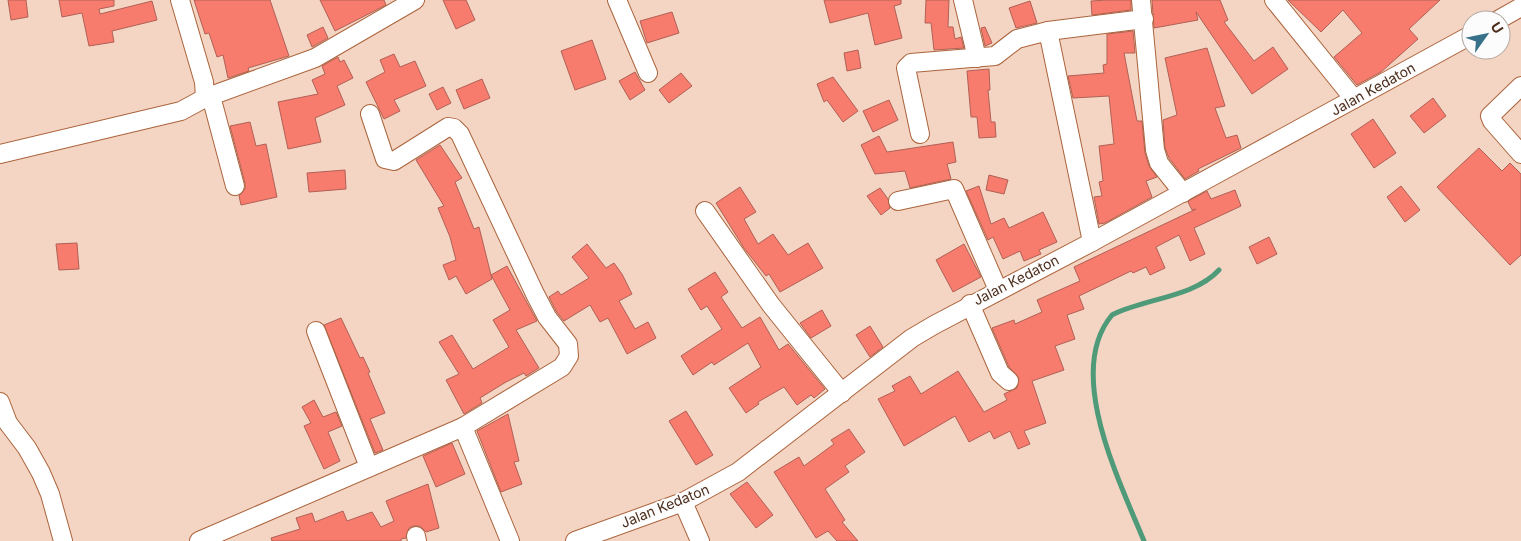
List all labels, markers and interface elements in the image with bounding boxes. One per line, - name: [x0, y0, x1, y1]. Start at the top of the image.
- north arrow: [1461, 10, 1511, 60]
- text: U: [1487, 19, 1507, 37]
- street label: Jalan Kedaton: [1328, 58, 1418, 119]
- street label: Jalan Kedaton: [970, 251, 1061, 308]
- street label: Jalan Kedaton: [618, 480, 712, 531]

